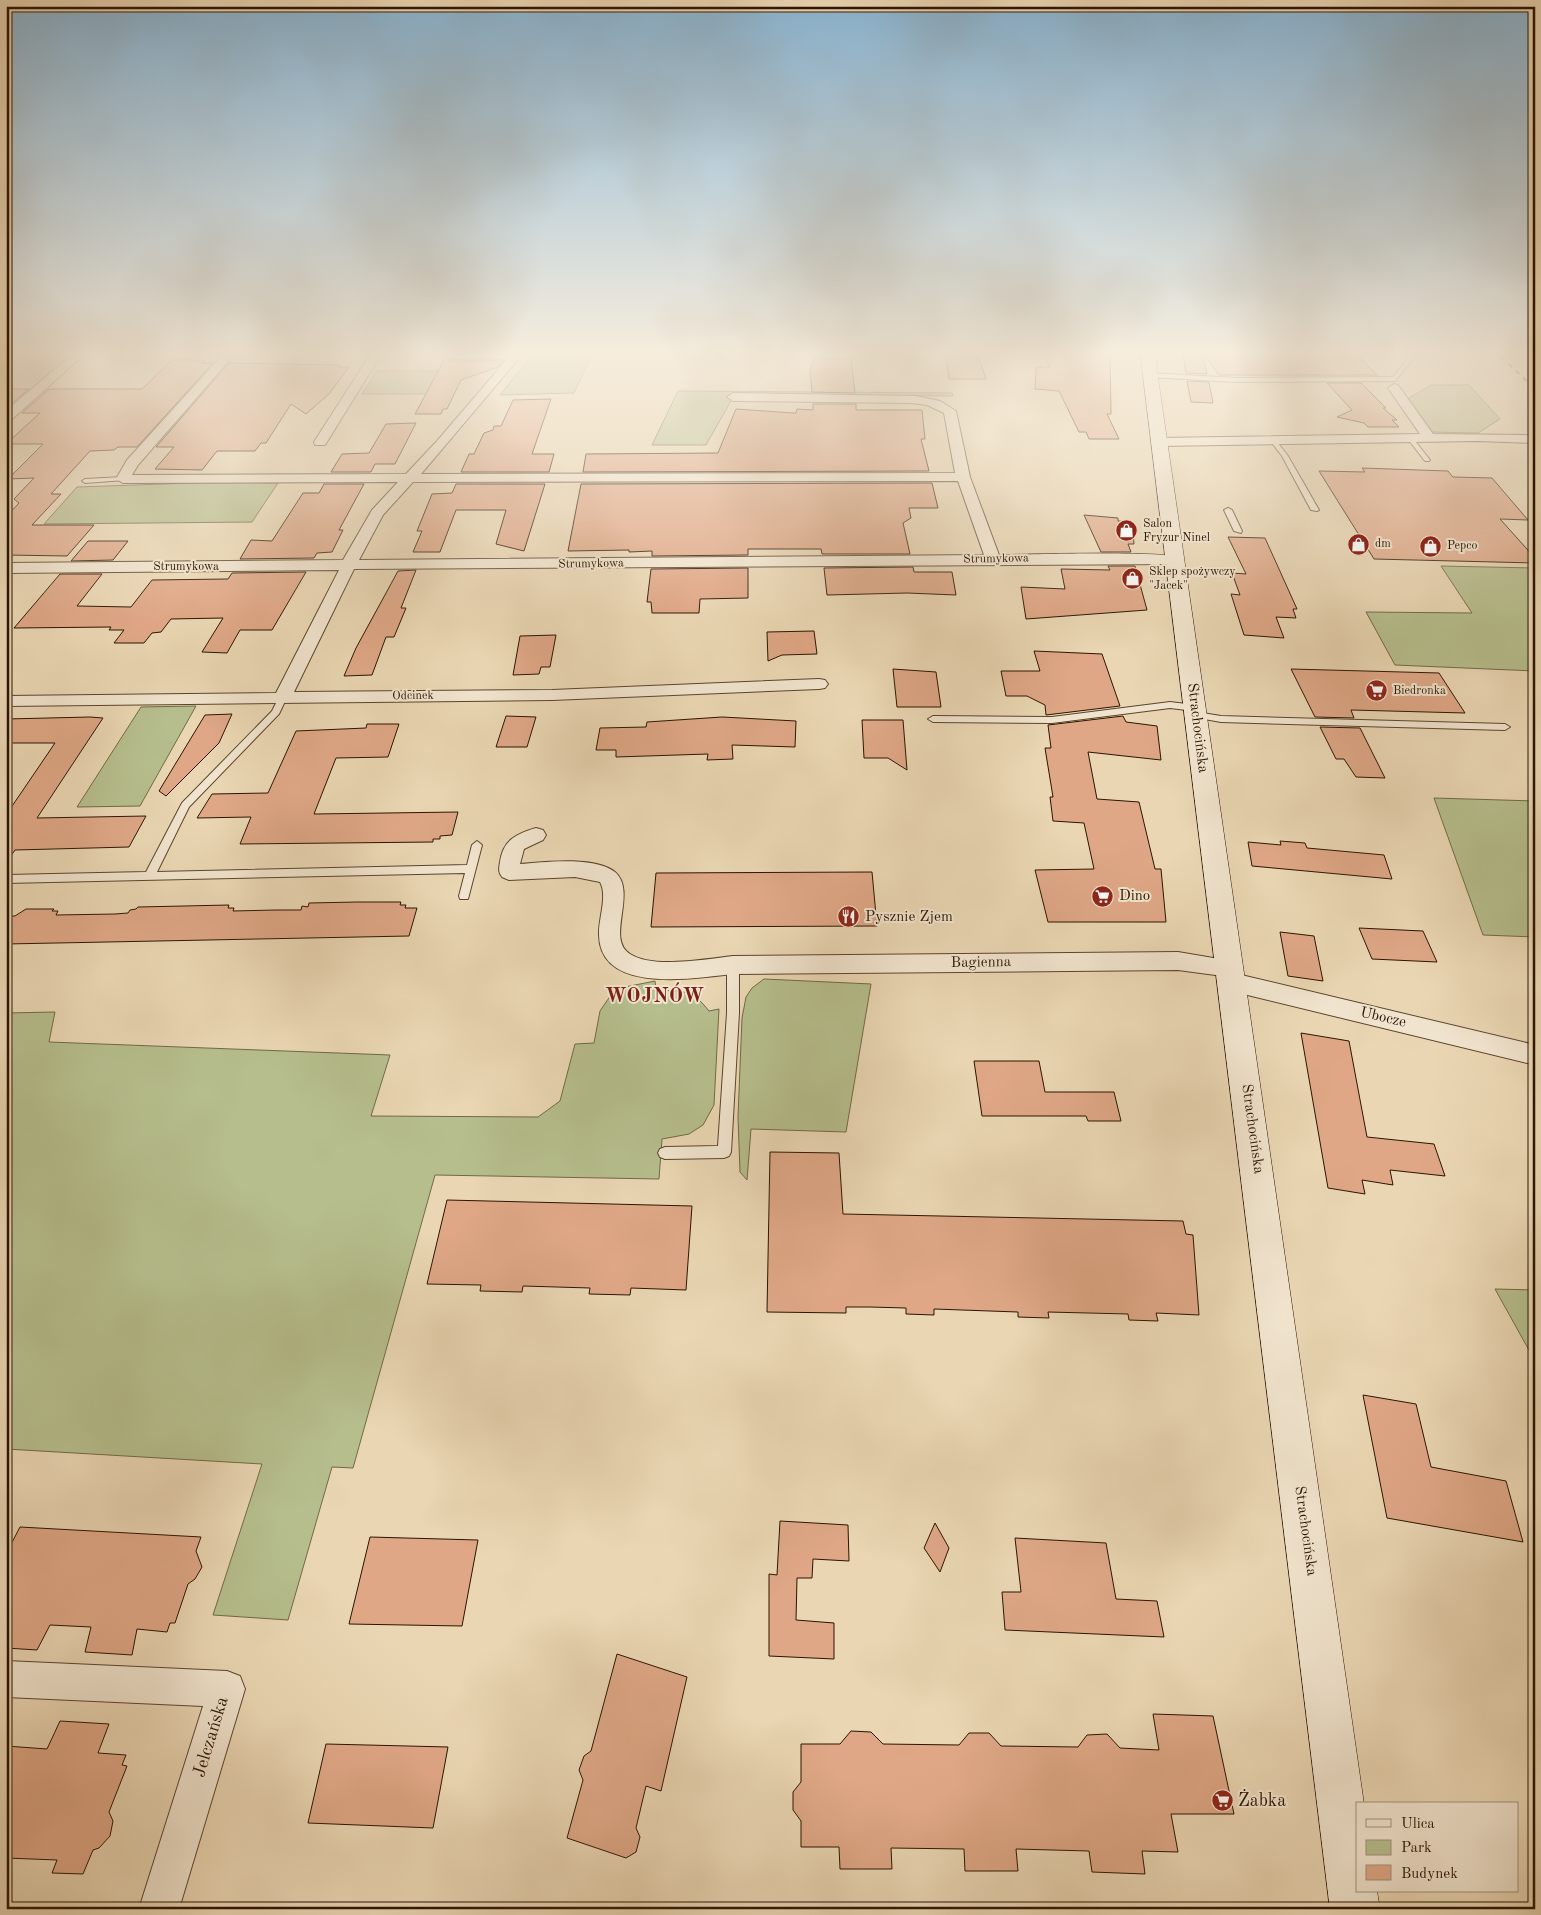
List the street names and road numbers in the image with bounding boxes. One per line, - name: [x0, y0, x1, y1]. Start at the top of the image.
- street label: Strumykowa: [963, 552, 1029, 566]
- street label: Strumykowa: [558, 557, 624, 571]
- street label: Strumykowa: [153, 561, 219, 573]
- street label: Strachocińska: [1184, 682, 1210, 774]
- street label: Odcinek: [392, 690, 434, 702]
- street label: Bagienna: [951, 955, 1012, 971]
- street label: Ubocze: [1358, 1005, 1408, 1031]
- street label: Strachocińska: [1238, 1083, 1266, 1176]
- street label: Strachocińska: [1291, 1485, 1319, 1578]
- street label: Jelczańska: [190, 1694, 232, 1779]

